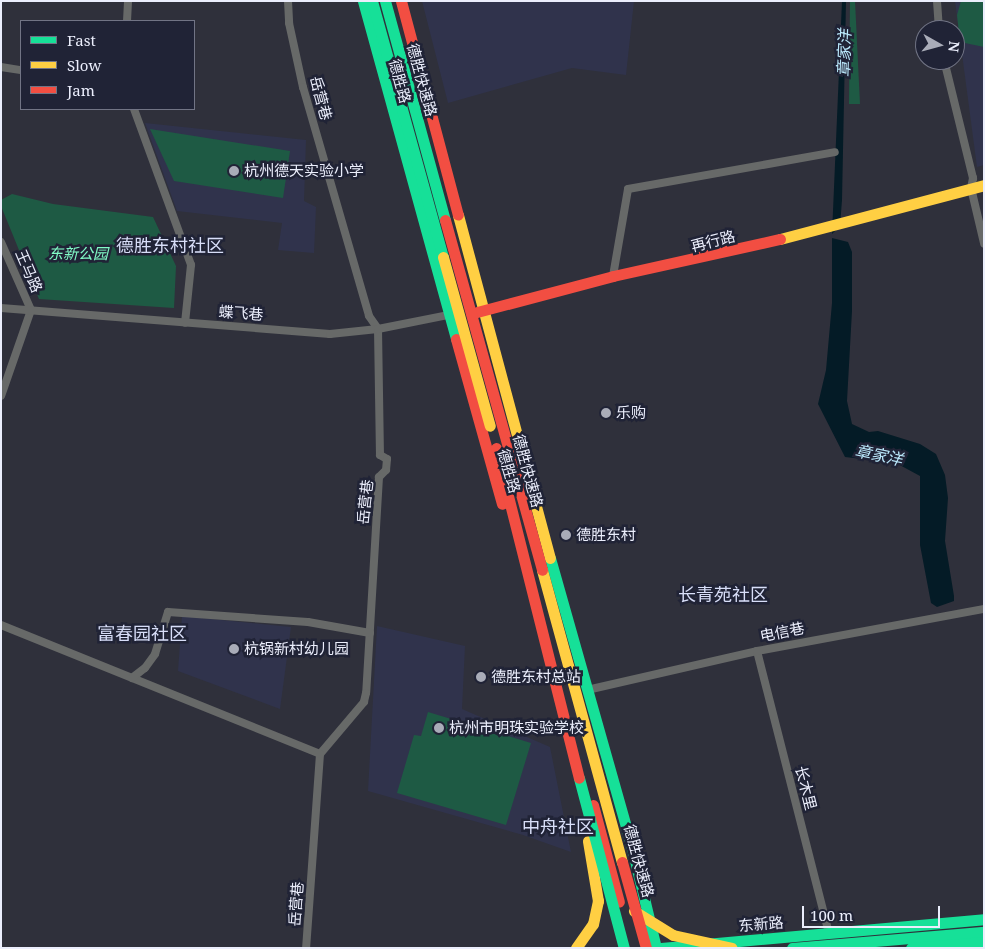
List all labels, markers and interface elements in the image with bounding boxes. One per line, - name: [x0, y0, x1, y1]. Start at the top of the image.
- legend: [20, 20, 195, 110]
- north arrow: [915, 20, 965, 70]
- water label: 章家洋: [834, 29, 854, 77]
- text: Fast: [67, 30, 96, 50]
- text: N: [944, 40, 964, 53]
- street label: 德胜快速路: [404, 41, 440, 119]
- text: Slow: [67, 55, 101, 75]
- street label: 德胜路: [385, 57, 415, 105]
- street label: 岳营巷: [306, 74, 336, 122]
- text: Jam: [67, 80, 95, 100]
- place label: 杭州德天实验小学: [244, 162, 364, 180]
- marker: 杭州德天实验小学: [228, 165, 240, 177]
- street label: 再行路: [689, 227, 737, 255]
- district label: 德胜东村社区: [116, 234, 224, 256]
- park label: 东新公园: [48, 245, 108, 263]
- street label: 王马路: [12, 247, 46, 295]
- street label: 蝶飞巷: [218, 302, 264, 324]
- place label: 乐购: [616, 404, 646, 422]
- marker: 乐购: [600, 407, 612, 419]
- street label: 德胜快速路: [510, 432, 546, 510]
- water label: 章家洋: [854, 441, 904, 469]
- street label: 德胜路: [494, 447, 524, 495]
- street label: 岳营巷: [354, 479, 376, 525]
- place label: 德胜东村: [576, 526, 636, 544]
- marker: 德胜东村: [560, 529, 572, 541]
- district label: 长青苑社区: [678, 583, 768, 605]
- street label: 电信巷: [758, 619, 806, 645]
- district label: 富春园社区: [97, 622, 187, 644]
- place label: 杭锅新村幼儿园: [244, 640, 349, 658]
- marker: 杭锅新村幼儿园: [228, 643, 240, 655]
- place label: 德胜东村总站: [491, 668, 581, 686]
- marker: 德胜东村总站: [475, 671, 487, 683]
- place label: 杭州市明珠实验学校: [449, 719, 584, 737]
- marker: 杭州市明珠实验学校: [433, 722, 445, 734]
- street label: 长木里: [792, 764, 820, 812]
- district label: 中舟社区: [522, 815, 594, 837]
- street label: 德胜快速路: [621, 822, 657, 900]
- street label: 岳营巷: [285, 881, 307, 927]
- scale bar: [805, 896, 942, 928]
- text: 100 m: [810, 905, 853, 925]
- street label: 东新路: [738, 913, 784, 935]

